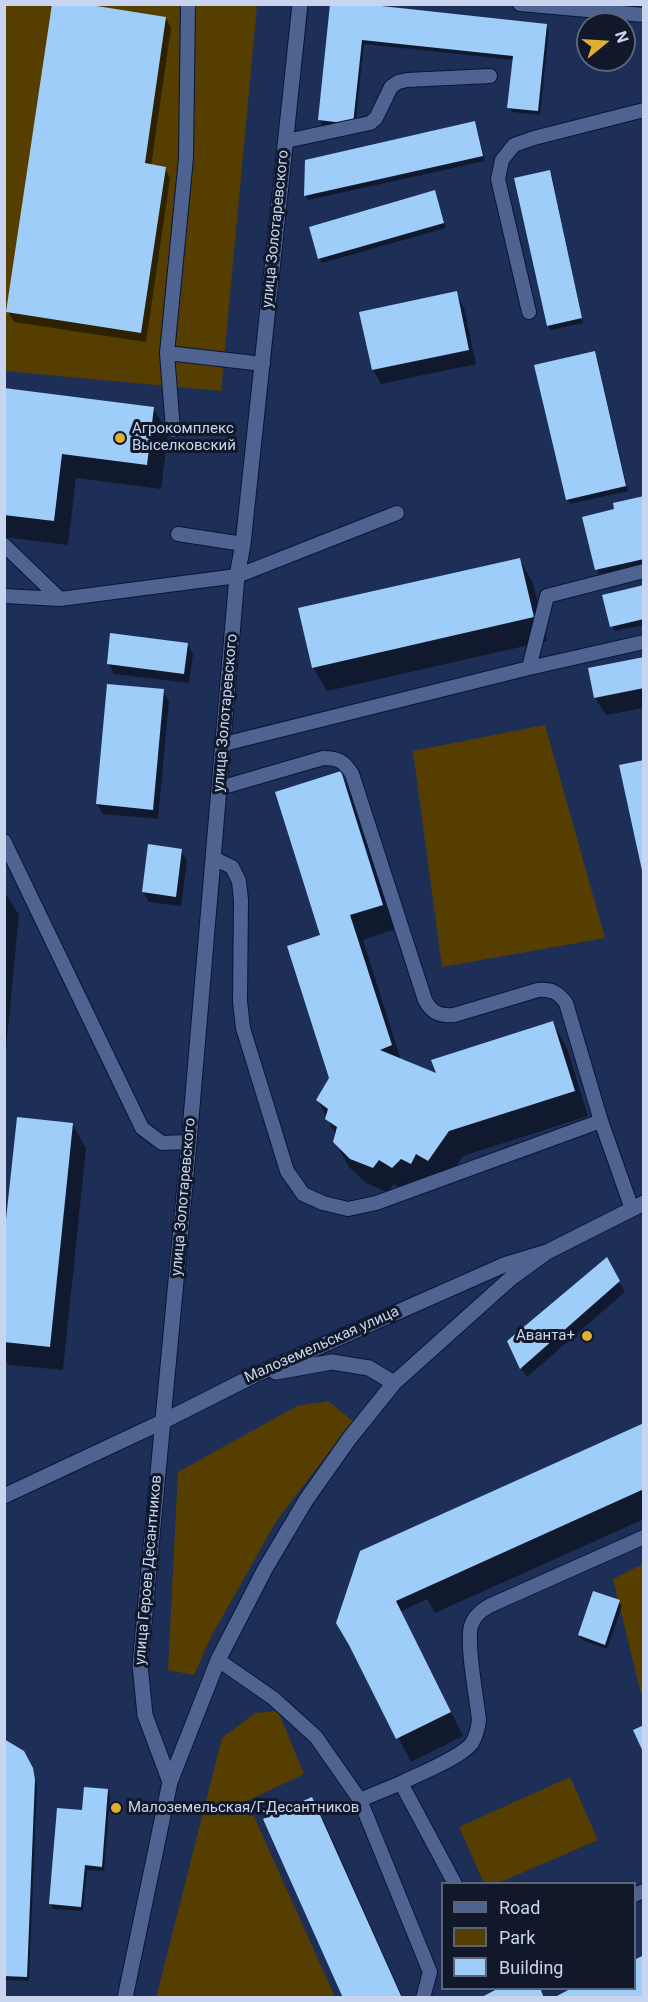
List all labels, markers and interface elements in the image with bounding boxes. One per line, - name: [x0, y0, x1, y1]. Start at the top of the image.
- north arrow: [576, 12, 636, 72]
- text: N: [611, 29, 632, 45]
- street label: улица Золотаревского: [259, 149, 293, 309]
- place label: Агрокомплекс Выселковский: [132, 420, 236, 455]
- marker: Агрокомплекс Выселковский: [113, 431, 127, 445]
- street label: улица Золотаревского: [210, 633, 242, 793]
- street label: улица Золотаревского: [168, 1117, 200, 1277]
- street label: Малоземельская улица: [242, 1303, 402, 1387]
- place label: Аванта+: [516, 1327, 575, 1345]
- marker: Аванта+: [580, 1329, 594, 1343]
- street label: улица Героев Десантников: [132, 1474, 166, 1666]
- place label: Малоземельская/Г.Десантников: [128, 1799, 359, 1817]
- marker: Малоземельская/Г.Десантников: [109, 1801, 123, 1815]
- legend: [441, 1882, 636, 1990]
- text: Road: [499, 1897, 540, 1918]
- text: Park: [499, 1927, 535, 1948]
- text: Building: [499, 1957, 563, 1978]

